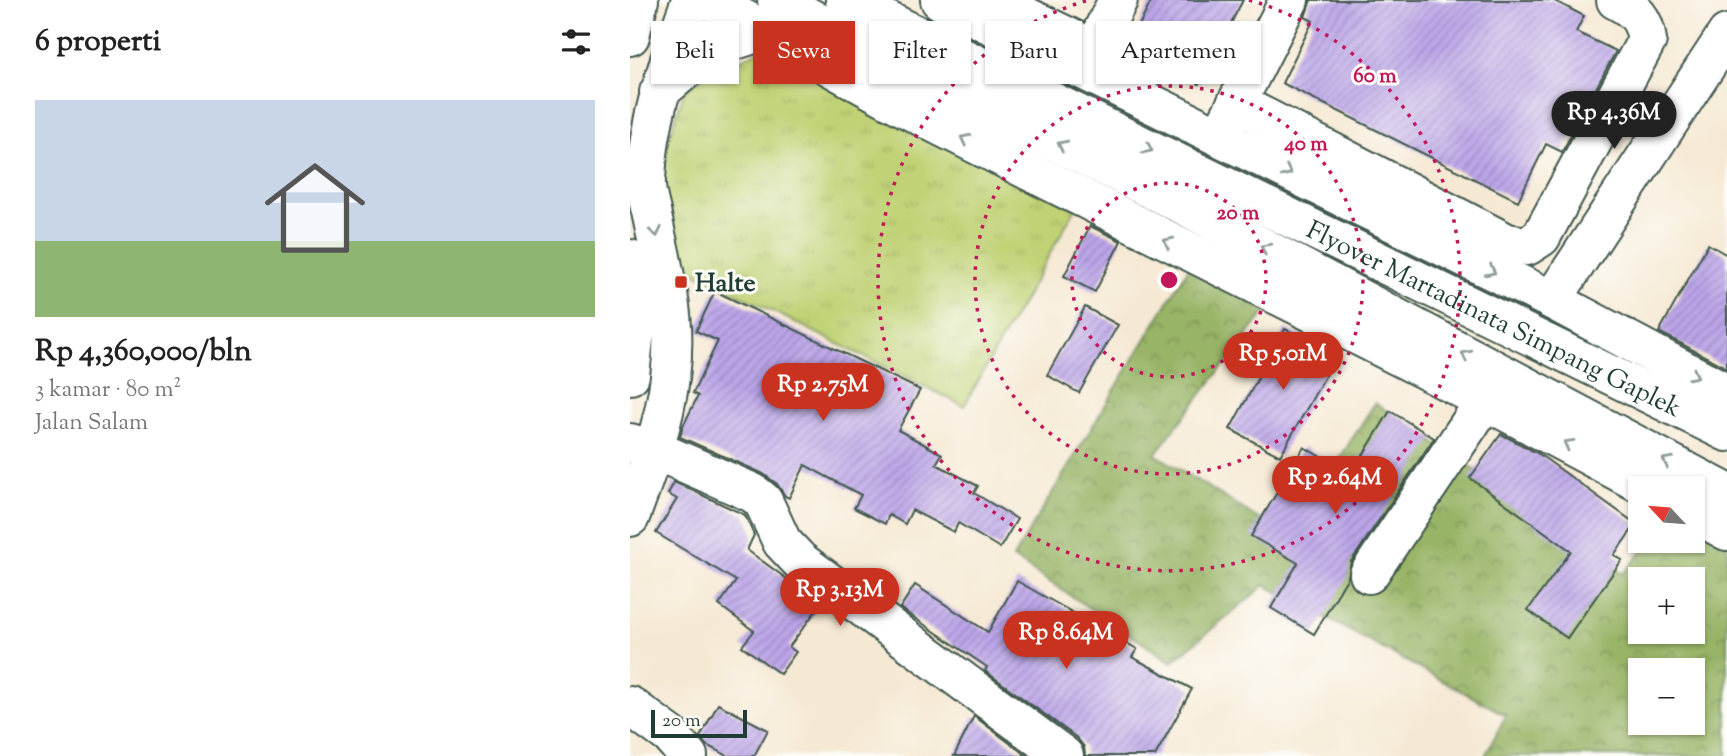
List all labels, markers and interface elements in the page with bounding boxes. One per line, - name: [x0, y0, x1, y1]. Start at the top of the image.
- text: 6 properti: [35, 21, 161, 64]
- chip: Beli: [651, 21, 739, 84]
- chip: Sewa: [753, 21, 855, 84]
- chip: Filter: [869, 21, 971, 84]
- chip: Baru: [985, 21, 1082, 84]
- chip: Apartemen: [1096, 21, 1261, 84]
- icon: filters: [557, 23, 595, 61]
- text: 60 m: [1353, 62, 1397, 92]
- pin: Rp 4.36M: [1542, 92, 1686, 151]
- text: Rp 4.36M: [1568, 97, 1661, 130]
- text: 40 m: [1283, 130, 1328, 160]
- one-way arrow: [960, 134, 972, 148]
- one-way arrow: [1057, 140, 1069, 154]
- one-way arrow: [1141, 141, 1153, 155]
- icon: home: [252, 145, 378, 271]
- one-way arrow: [1280, 163, 1292, 177]
- text: 20 m: [1217, 199, 1260, 229]
- street label: Flyover Martadinata Simpang Gaplek: [1299, 213, 1687, 428]
- one-way arrow: [647, 226, 662, 238]
- one-way arrow: [1163, 236, 1175, 250]
- one-way arrow: [1260, 243, 1272, 256]
- one-way arrow: [1484, 263, 1496, 277]
- place label: Halte: [695, 266, 756, 303]
- centre of rings: [1157, 268, 1181, 292]
- marker: Halte: [673, 274, 689, 290]
- text: Rp 4,360,000/bln: [35, 331, 252, 374]
- pin: Rp 5.01M: [1211, 332, 1355, 392]
- text: Rp 5.01M: [1239, 338, 1327, 371]
- one-way arrow: [1461, 350, 1473, 363]
- pin: Rp 2.75M: [751, 364, 895, 423]
- one-way arrow: [1687, 367, 1699, 380]
- text: Rp 2.75M: [777, 369, 869, 402]
- text: 3 kamar · 80 m²: [35, 374, 181, 407]
- text: Jalan Salam: [35, 407, 148, 440]
- one-way arrow: [1563, 439, 1575, 452]
- pin: Rp 2.64M: [1263, 456, 1407, 516]
- one-way arrow: [1662, 456, 1674, 470]
- text: Rp 2.64M: [1288, 462, 1382, 495]
- north arrow: [1628, 476, 1704, 553]
- map controls: [1628, 476, 1705, 735]
- button: +: [1628, 567, 1705, 644]
- pin: Rp 3.13M: [768, 568, 912, 628]
- text: Rp 3.13M: [796, 574, 884, 607]
- pin: Rp 8.64M: [994, 612, 1138, 671]
- text: Rp 8.64M: [1019, 617, 1113, 650]
- button: −: [1628, 658, 1705, 735]
- scale bar: [651, 707, 747, 739]
- text: 20 m: [662, 708, 701, 735]

